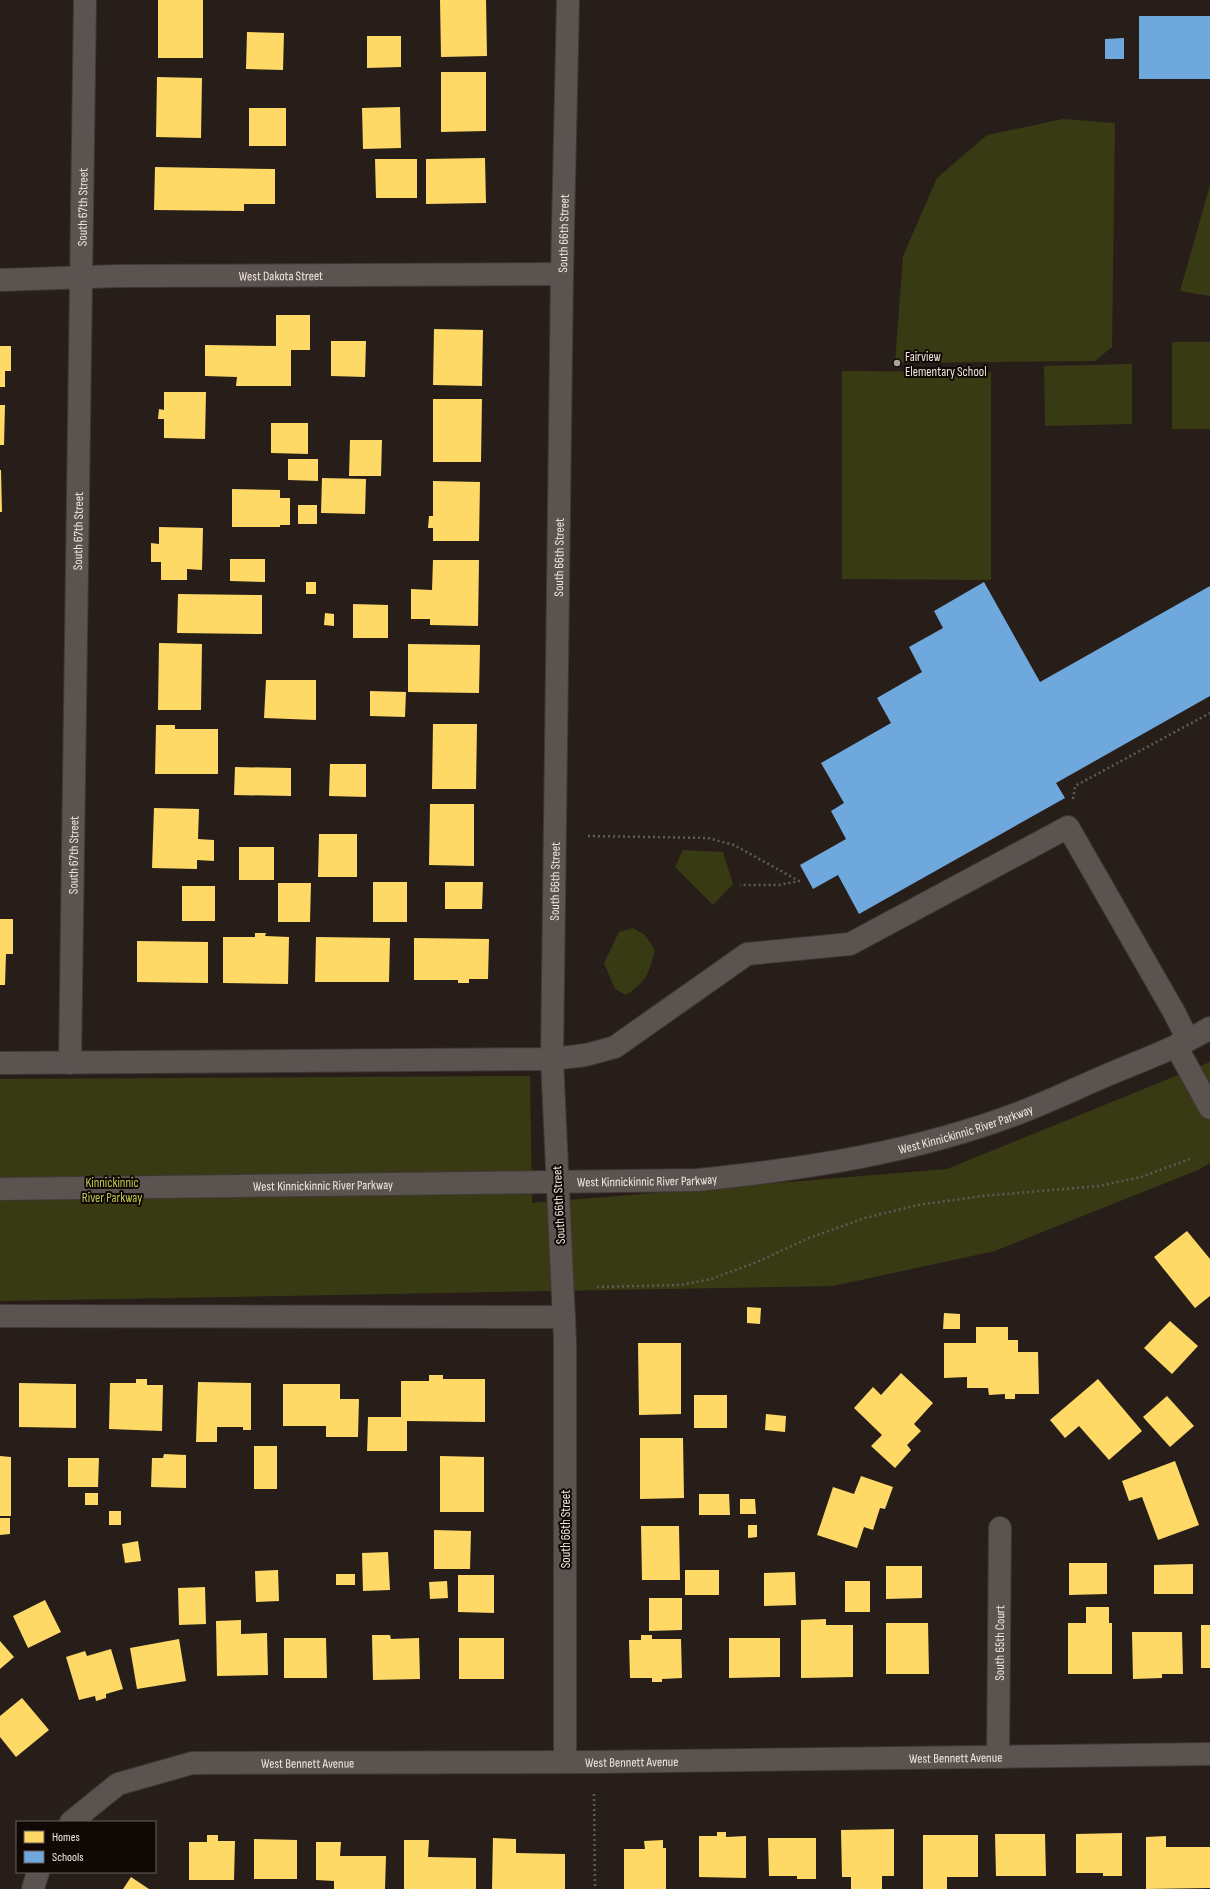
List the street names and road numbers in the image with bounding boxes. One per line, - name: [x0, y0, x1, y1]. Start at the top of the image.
- street label: South 67th Street: [75, 168, 92, 246]
- street label: South 66th Street: [555, 194, 573, 273]
- street label: West Dakota Street: [239, 268, 323, 284]
- street label: South 67th Street: [70, 492, 87, 570]
- street label: South 66th Street: [551, 518, 568, 597]
- street label: South 67th Street: [65, 816, 82, 894]
- street label: South 66th Street: [547, 842, 564, 921]
- street label: West Kinnickinnic River Parkway: [897, 1101, 1036, 1158]
- street label: South 66th Street: [549, 1165, 569, 1245]
- street label: West Kinnickinnic River Parkway: [577, 1171, 718, 1191]
- street label: West Kinnickinnic River Parkway: [253, 1177, 393, 1195]
- street label: South 66th Street: [558, 1490, 574, 1568]
- street label: South 65th Court: [992, 1605, 1008, 1681]
- street label: West Bennett Avenue: [909, 1750, 1002, 1767]
- street label: West Bennett Avenue: [585, 1754, 678, 1771]
- street label: West Bennett Avenue: [261, 1756, 354, 1772]

